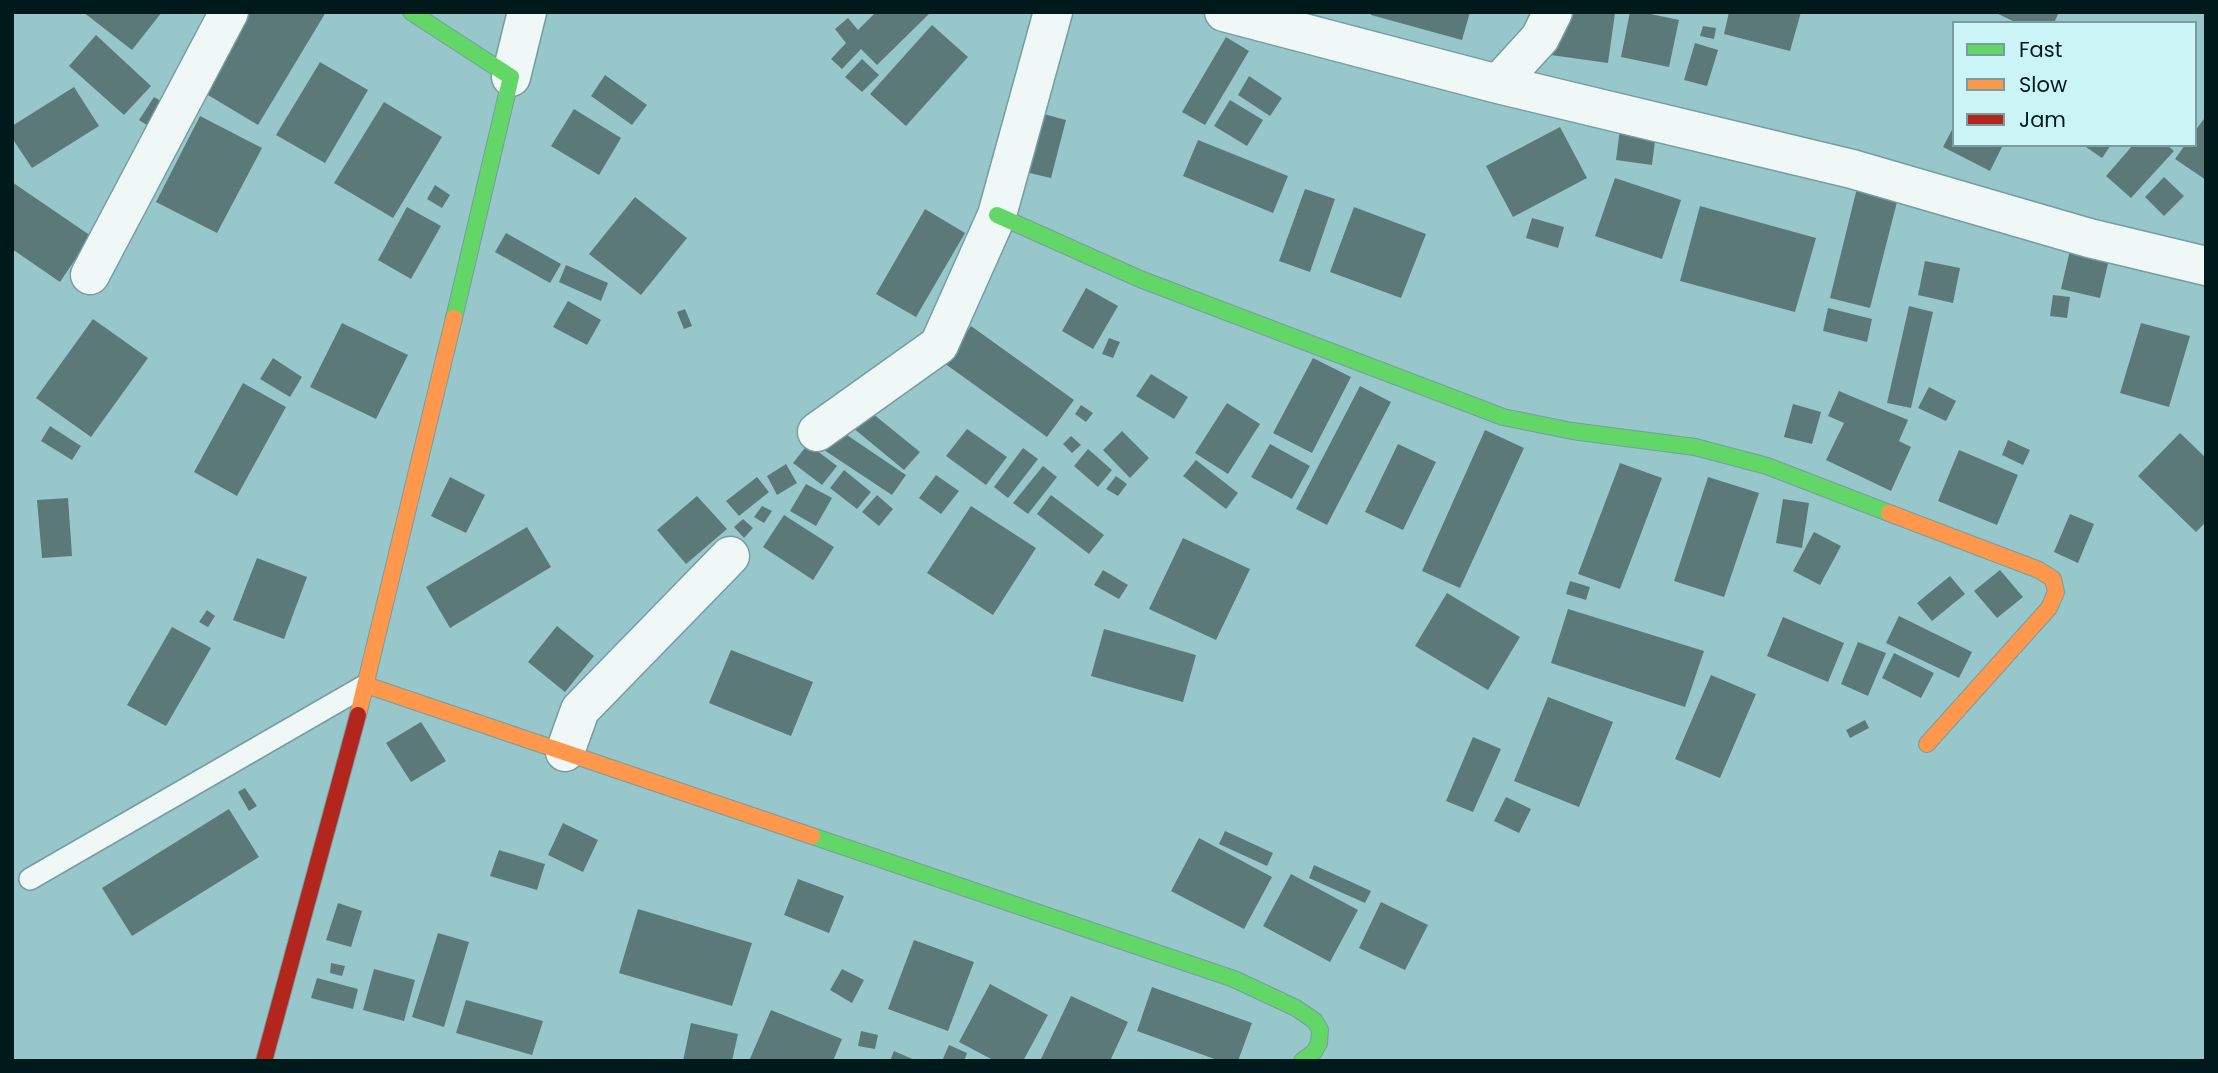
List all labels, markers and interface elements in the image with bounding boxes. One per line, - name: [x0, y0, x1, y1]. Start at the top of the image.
- legend: [1952, 21, 2197, 147]
- text: Fast: [2019, 35, 2062, 64]
- text: Slow: [2019, 70, 2067, 99]
- text: Jam: [2019, 105, 2066, 134]

